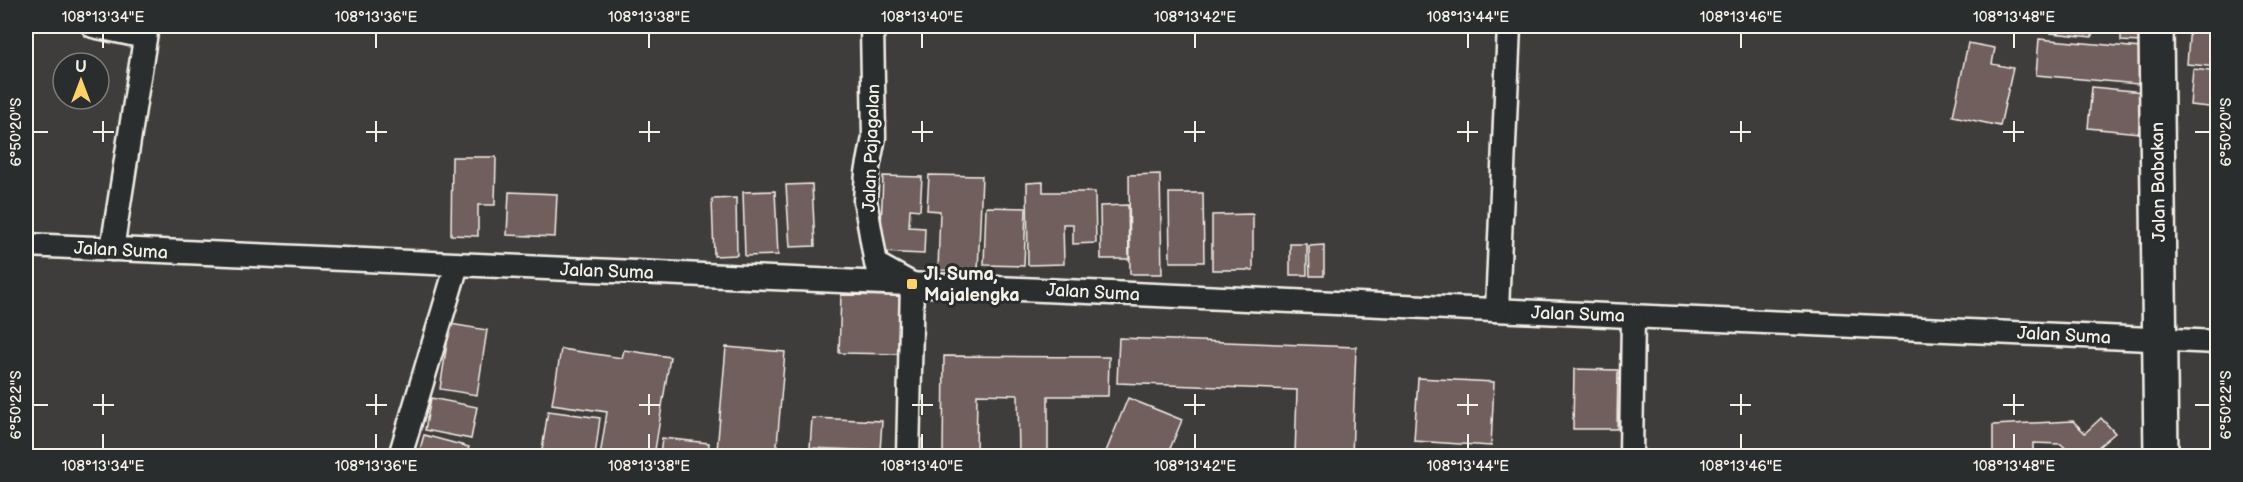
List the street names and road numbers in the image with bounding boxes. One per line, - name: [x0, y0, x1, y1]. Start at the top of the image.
- street label: Jalan Pajagalan: [859, 83, 884, 213]
- street label: Jalan Babakan: [2147, 122, 2170, 242]
- street label: Jalan Suma: [74, 238, 168, 263]
- street label: Jalan Suma: [560, 259, 654, 284]
- street label: Jalan Suma: [1046, 280, 1140, 305]
- street label: Jalan Suma: [1531, 302, 1625, 327]
- street label: Jalan Suma: [2017, 323, 2111, 348]

